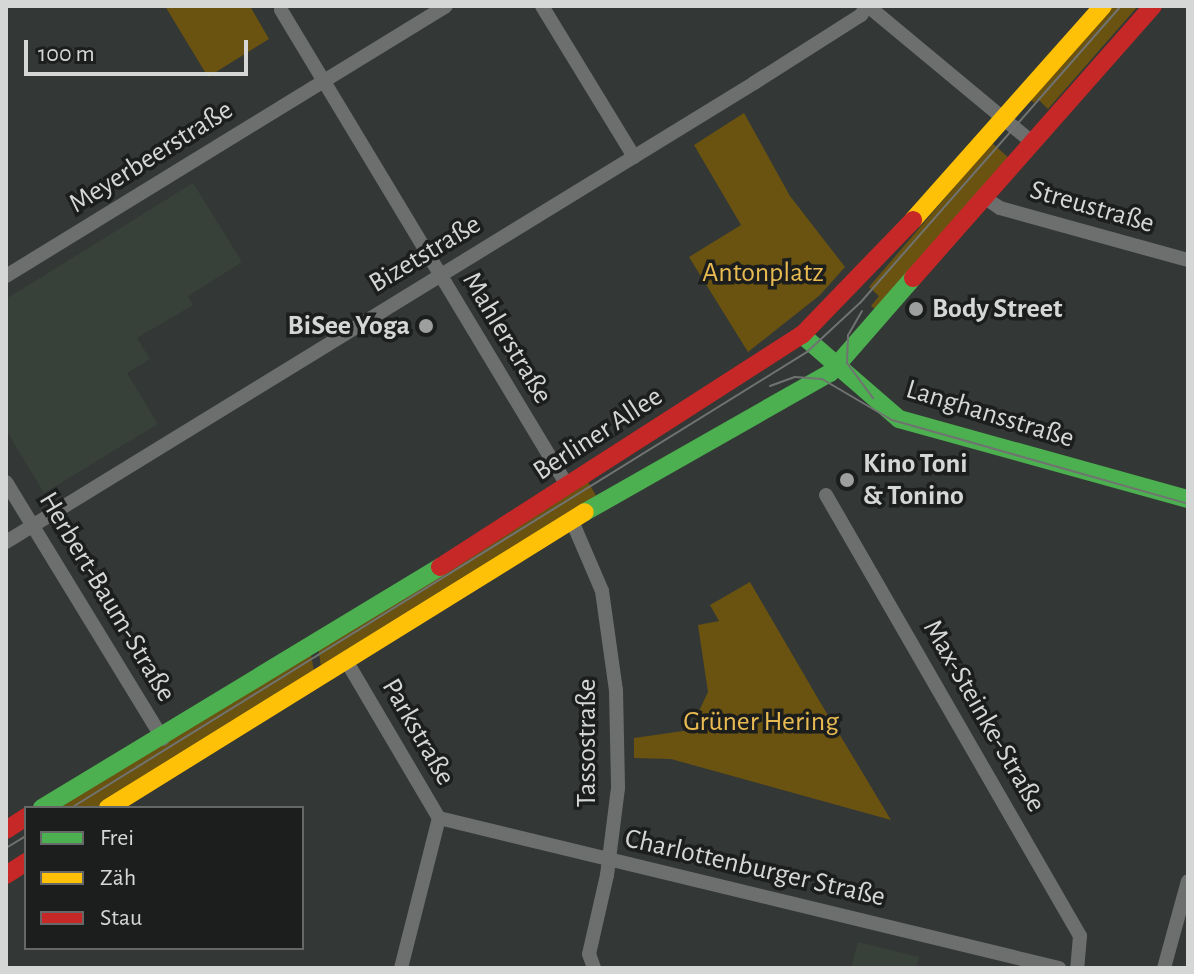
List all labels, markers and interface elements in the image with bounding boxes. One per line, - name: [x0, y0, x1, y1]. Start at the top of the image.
- scale bar: [28, 24, 252, 74]
- text: 100 m: [38, 42, 95, 66]
- street label: Meyerbeerstraße: [63, 93, 239, 221]
- street label: Streustraße: [1026, 173, 1158, 241]
- street label: Bizetstraße: [363, 208, 487, 300]
- park label: Antonplatz: [702, 256, 824, 290]
- street label: Mahlerstraße: [455, 266, 559, 410]
- place label: Body Street: [932, 292, 1062, 326]
- marker: Body Street: [907, 300, 925, 318]
- place label: BiSee Yoga: [288, 309, 410, 343]
- marker: BiSee Yoga: [417, 317, 435, 335]
- street label: Langhansstraße: [902, 373, 1078, 455]
- street label: Berliner Allee: [527, 380, 669, 488]
- place label: Kino Toni & Tonino: [863, 447, 968, 513]
- marker: Kino Toni & Tonino: [838, 471, 856, 489]
- street label: Herbert-Baum-Straße: [31, 486, 183, 708]
- street label: Max-Steinke-Straße: [915, 614, 1053, 818]
- street label: Parkstraße: [374, 673, 462, 791]
- street label: Tassostraße: [570, 679, 604, 807]
- park label: Grüner Hering: [683, 705, 839, 739]
- legend: [24, 806, 304, 950]
- street label: Charlottenburger Straße: [622, 822, 888, 914]
- text: Frei: [100, 826, 134, 850]
- text: Zäh: [100, 866, 136, 890]
- text: Stau: [100, 906, 142, 930]

